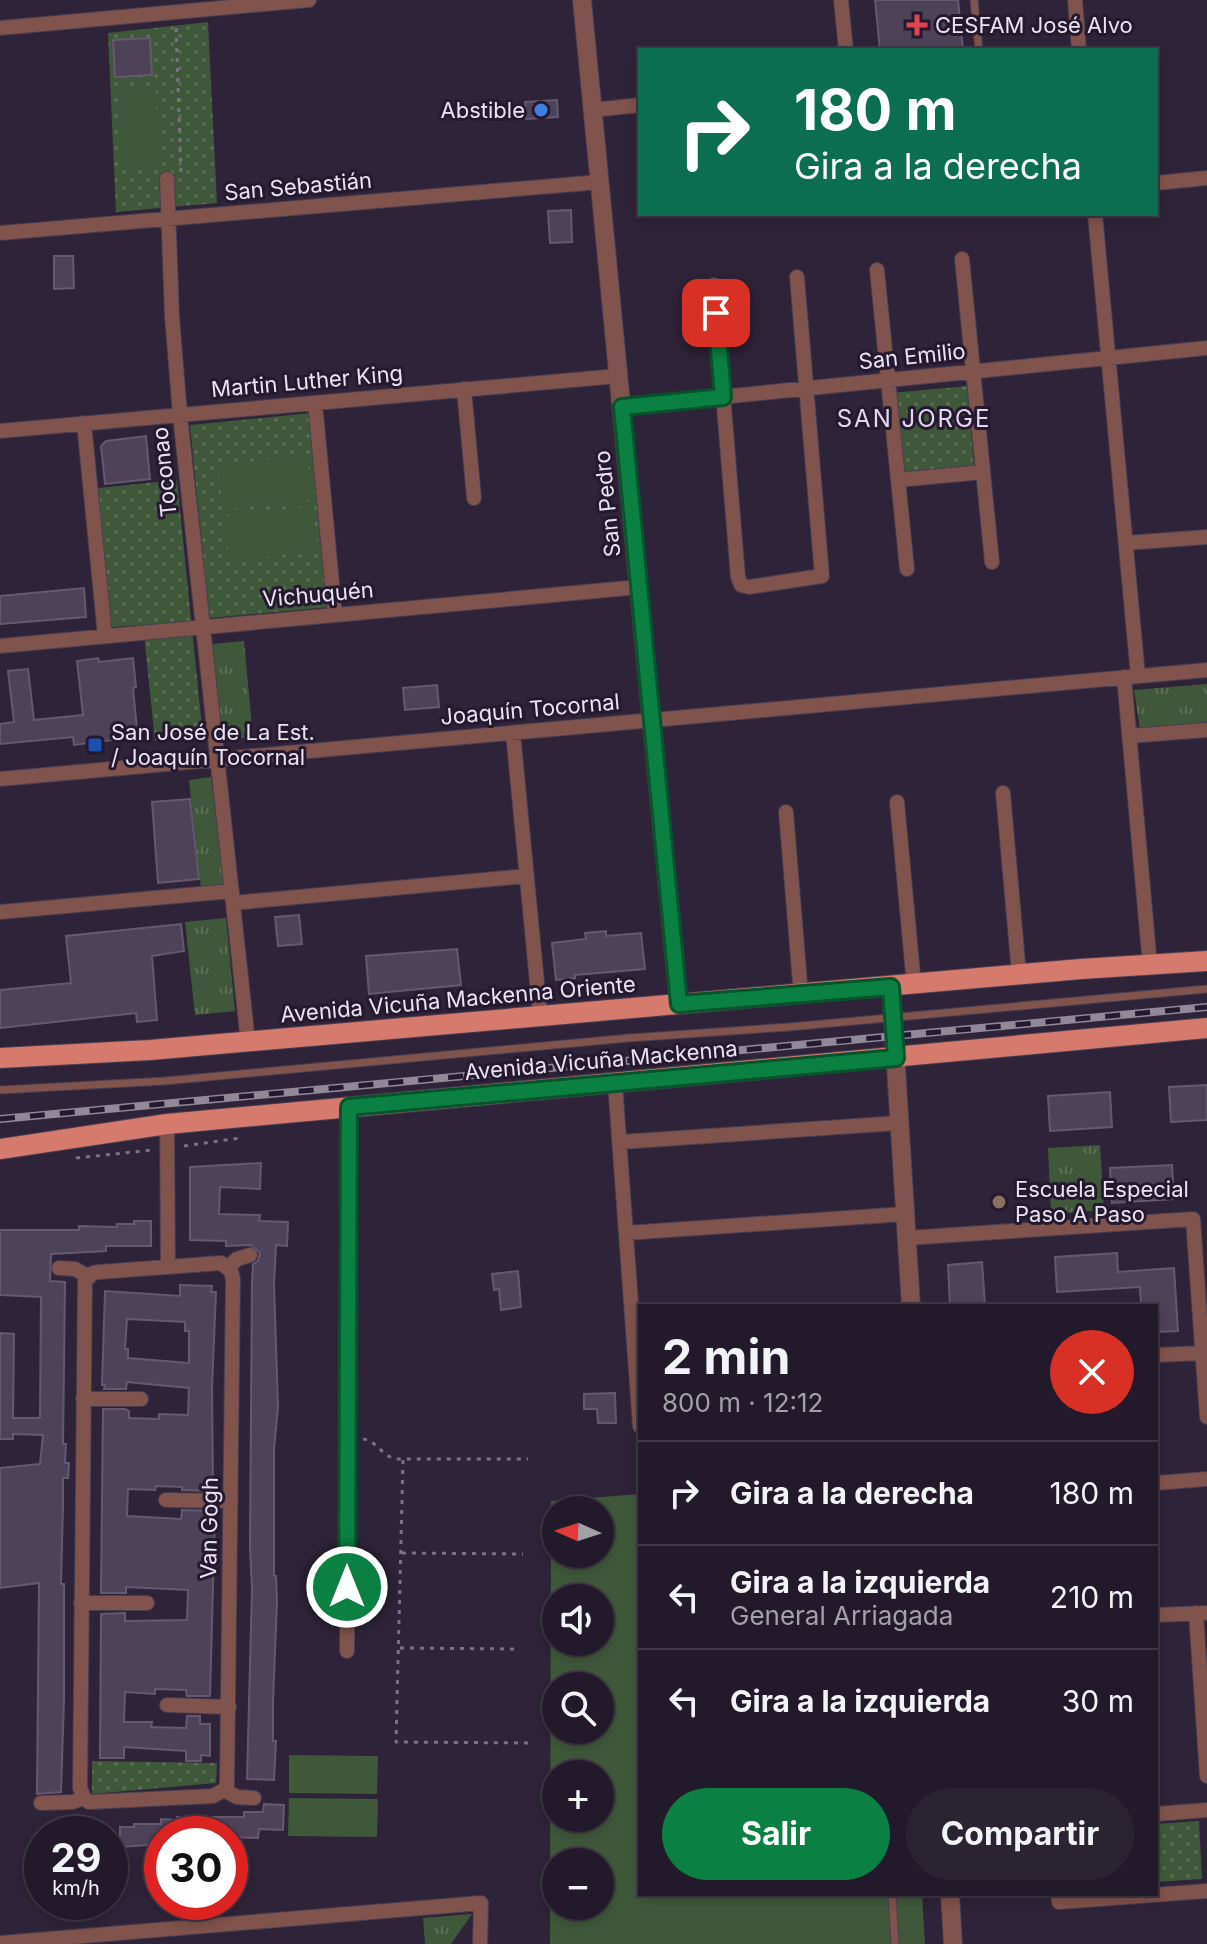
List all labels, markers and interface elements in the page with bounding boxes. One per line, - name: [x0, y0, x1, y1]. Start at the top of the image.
- place label: CESFAM José Alvo: [935, 12, 1133, 38]
- marker: CESFAM José Alvo: [906, 14, 928, 36]
- text: 180 m: [794, 76, 957, 144]
- icon: right: [662, 80, 766, 184]
- place label: Abstible: [441, 97, 525, 123]
- marker: Abstible: [532, 101, 550, 119]
- text: Gira a la derecha: [794, 144, 1082, 188]
- street label: San Sebastián: [223, 167, 373, 205]
- pin: [682, 279, 750, 347]
- icon: arrive: [694, 291, 738, 335]
- street label: San Emilio: [857, 337, 967, 375]
- street label: Martin Luther King: [210, 360, 404, 402]
- district label: SAN JORGE: [837, 404, 991, 433]
- street label: Toconao: [146, 426, 182, 518]
- street label: San Pedro: [588, 449, 626, 559]
- street label: Vichuquén: [261, 576, 375, 612]
- street label: Joaquín Tocornal: [439, 688, 621, 730]
- place label: San José de La Est. / Joaquín Tocornal: [111, 719, 315, 770]
- marker: San José de La Est. / Joaquín Tocornal: [86, 736, 104, 754]
- street label: Avenida Vicuña Mackenna Oriente: [279, 971, 637, 1027]
- street label: Avenida Vicuña Mackenna: [463, 1035, 739, 1085]
- place label: Escuela Especial Paso A Paso: [1015, 1176, 1189, 1227]
- marker: Escuela Especial Paso A Paso: [990, 1193, 1008, 1211]
- text: 2 min: [662, 1327, 790, 1386]
- button: close: [1050, 1330, 1134, 1414]
- text: 800 m · 12:12: [662, 1387, 823, 1418]
- icon: right: [662, 1471, 706, 1515]
- text: Gira a la derecha: [730, 1475, 974, 1511]
- text: 180 m: [1050, 1475, 1134, 1511]
- street label: Van Gogh: [195, 1477, 223, 1579]
- north arrow: [542, 1496, 614, 1568]
- map controls: [542, 1496, 614, 1920]
- position arrow: [305, 1545, 389, 1629]
- text: Gira a la izquierda: [730, 1564, 990, 1600]
- icon: left: [662, 1575, 706, 1619]
- text: 210 m: [1050, 1579, 1134, 1615]
- button: sound: [542, 1584, 614, 1656]
- text: General Arriagada: [730, 1600, 953, 1631]
- button: search: [542, 1672, 614, 1744]
- icon: left: [662, 1679, 706, 1723]
- text: Gira a la izquierda: [730, 1683, 990, 1719]
- text: 30 m: [1062, 1683, 1134, 1719]
- button: +: [542, 1760, 614, 1832]
- button: Salir: [662, 1788, 890, 1880]
- button: Compartir: [906, 1788, 1134, 1880]
- speed limit sign: 30: [144, 1816, 248, 1920]
- text: 29: [50, 1833, 102, 1882]
- button: −: [542, 1848, 614, 1920]
- text: km/h: [52, 1876, 100, 1900]

